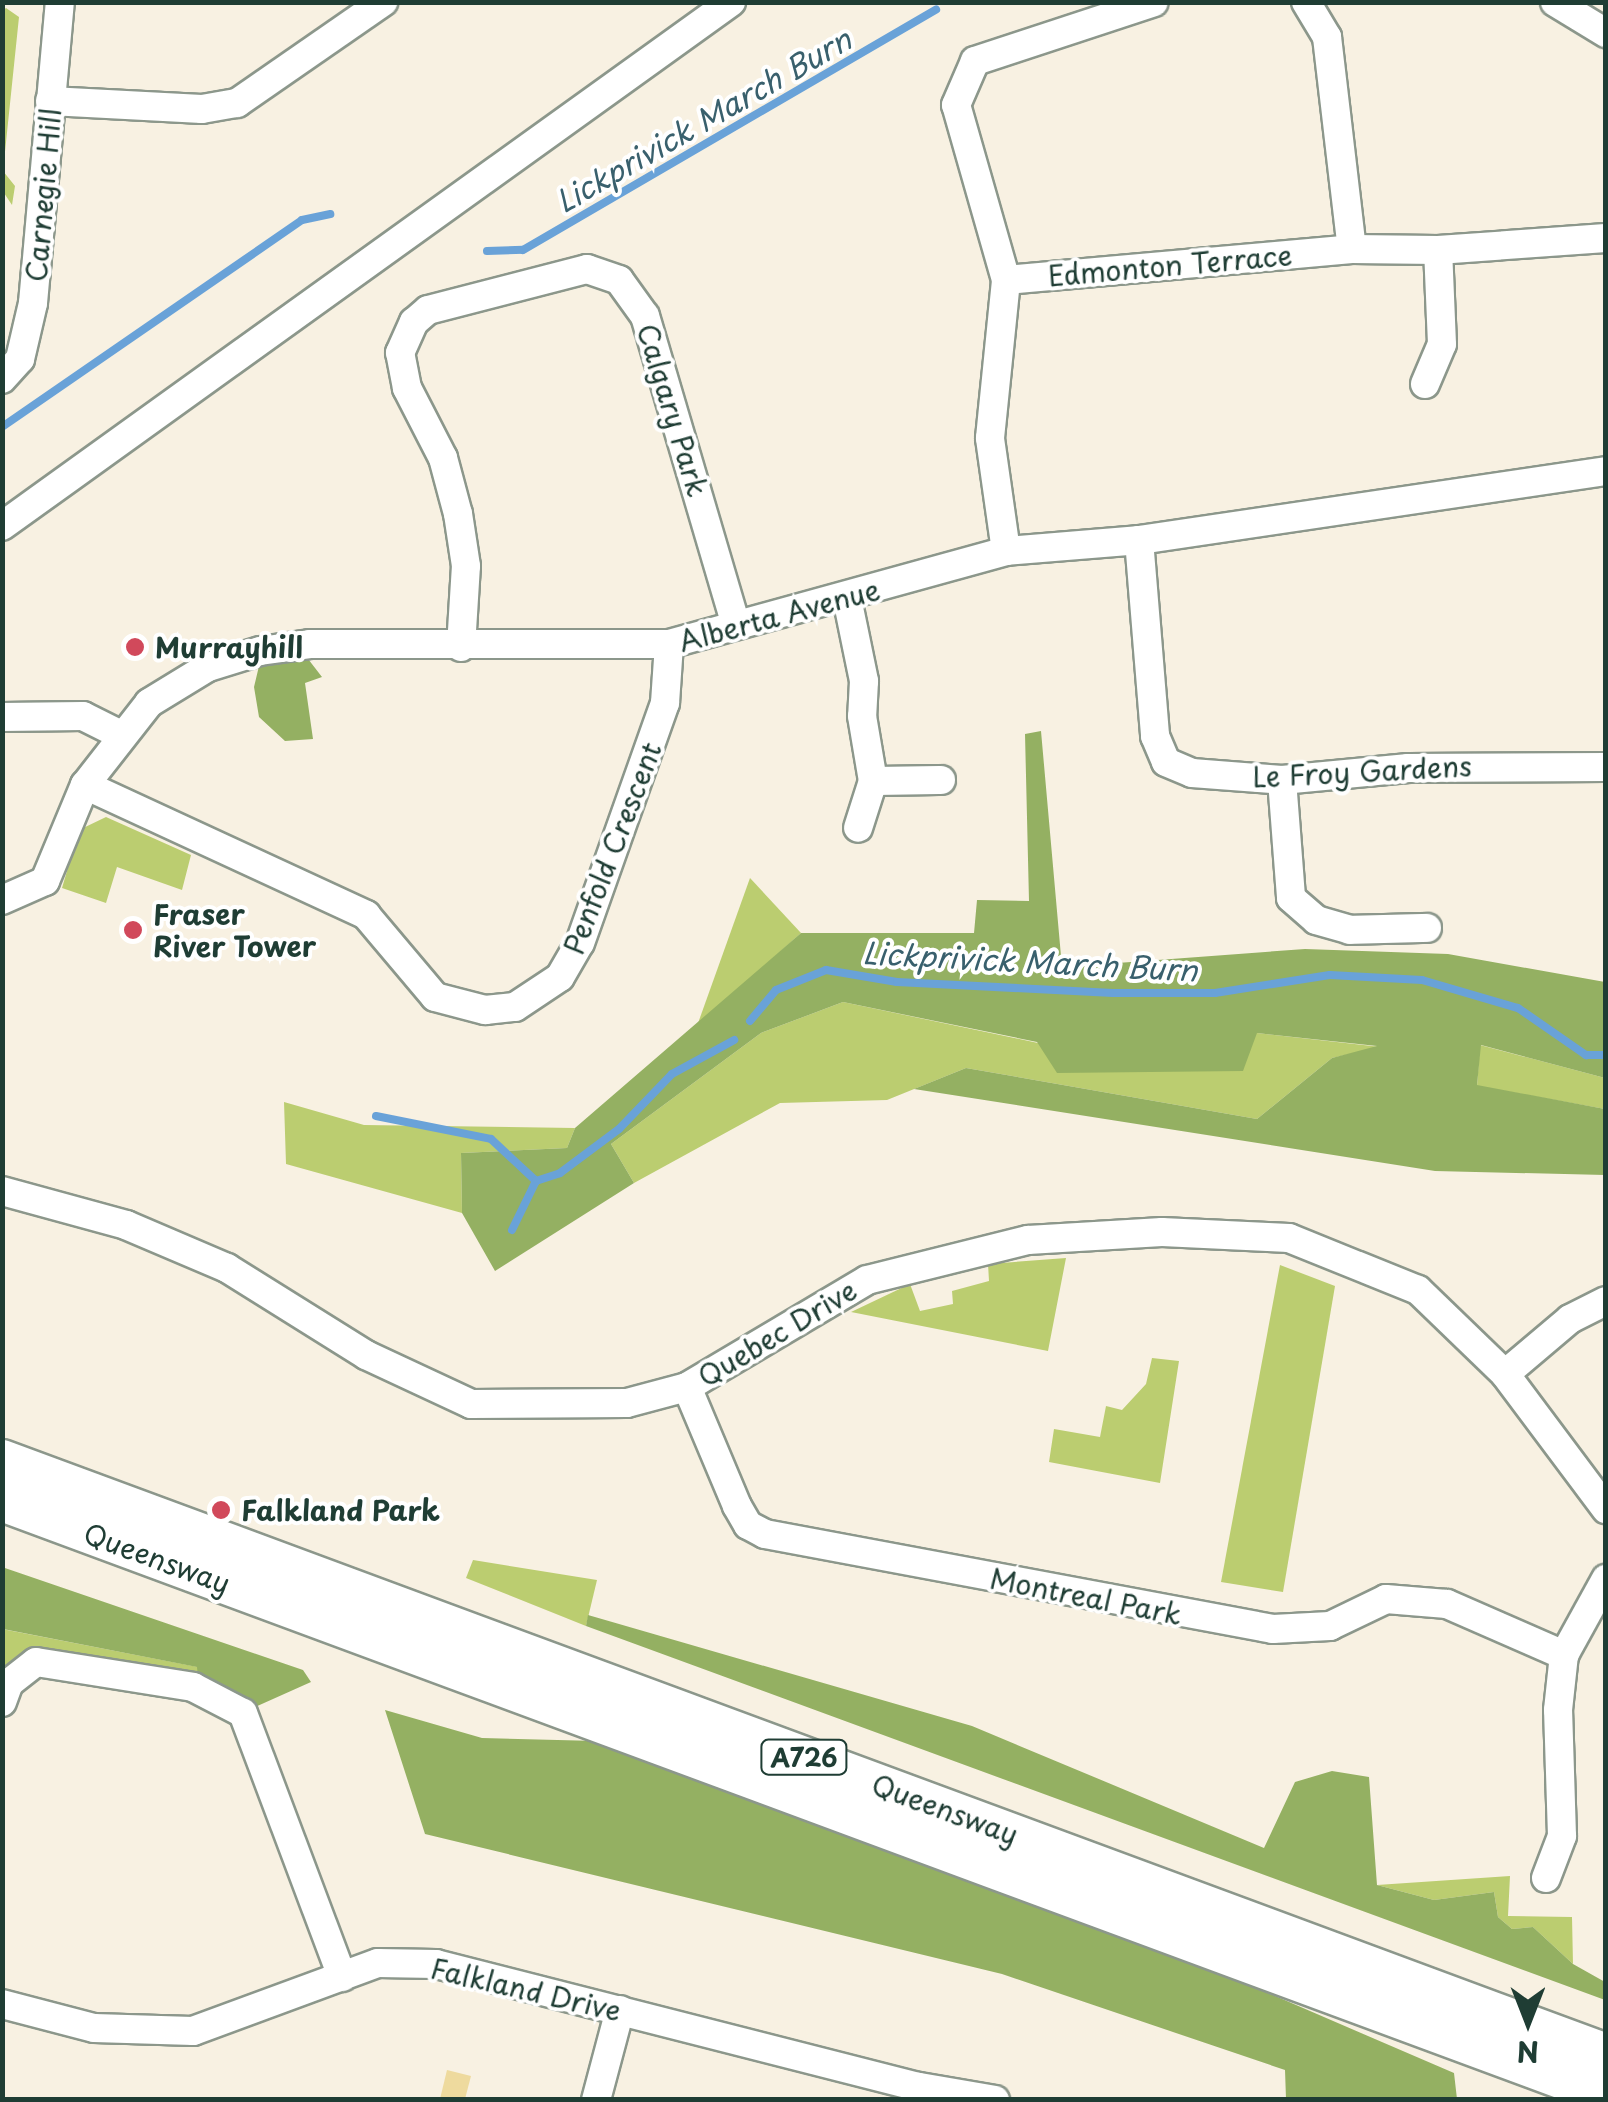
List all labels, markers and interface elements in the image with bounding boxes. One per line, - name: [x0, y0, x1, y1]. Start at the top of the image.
- water label: Lickprivick March Burn: [548, 20, 858, 220]
- street label: Carnegie Hill: [19, 106, 67, 284]
- street label: Edmonton Terrace: [1047, 238, 1293, 292]
- street label: Calgary Park: [631, 320, 715, 500]
- street label: Alberta Avenue: [674, 572, 884, 658]
- place label: Murrayhill: [155, 630, 303, 664]
- marker: Murrayhill: [124, 636, 146, 658]
- street label: Penfold Crescent: [556, 737, 668, 959]
- street label: Le Froy Gardens: [1251, 748, 1473, 794]
- place label: Fraser River Tower: [153, 897, 317, 963]
- marker: Fraser River Tower: [122, 919, 144, 941]
- water label: Lickprivick March Burn: [861, 934, 1199, 988]
- street label: Quebec Drive: [691, 1272, 863, 1394]
- place label: Falkland Park: [241, 1493, 442, 1527]
- marker: Falkland Park: [210, 1499, 232, 1521]
- street label: Queensway: [79, 1516, 235, 1600]
- street label: Montreal Park: [988, 1561, 1184, 1631]
- road number: A726: [759, 1737, 849, 1777]
- street label: Queensway: [867, 1767, 1023, 1851]
- street label: Falkland Drive: [427, 1951, 625, 2027]
- north arrow: [1478, 1972, 1578, 2072]
- text: N: [1517, 2031, 1539, 2074]

